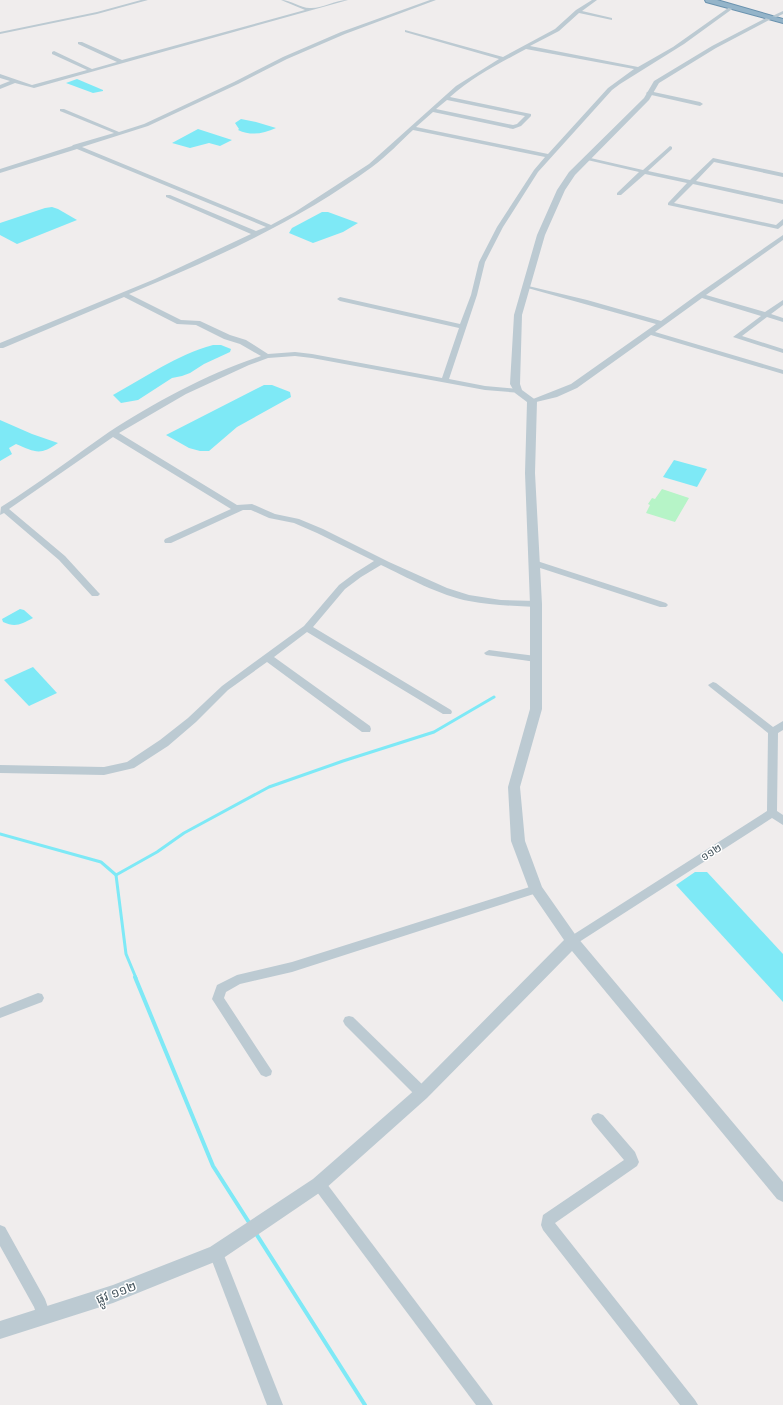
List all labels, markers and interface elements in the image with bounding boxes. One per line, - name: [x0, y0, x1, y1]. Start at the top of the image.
- street label: ១១២: [698, 840, 724, 864]
- street label: ផ្លូវ ១១២: [93, 1277, 140, 1310]

